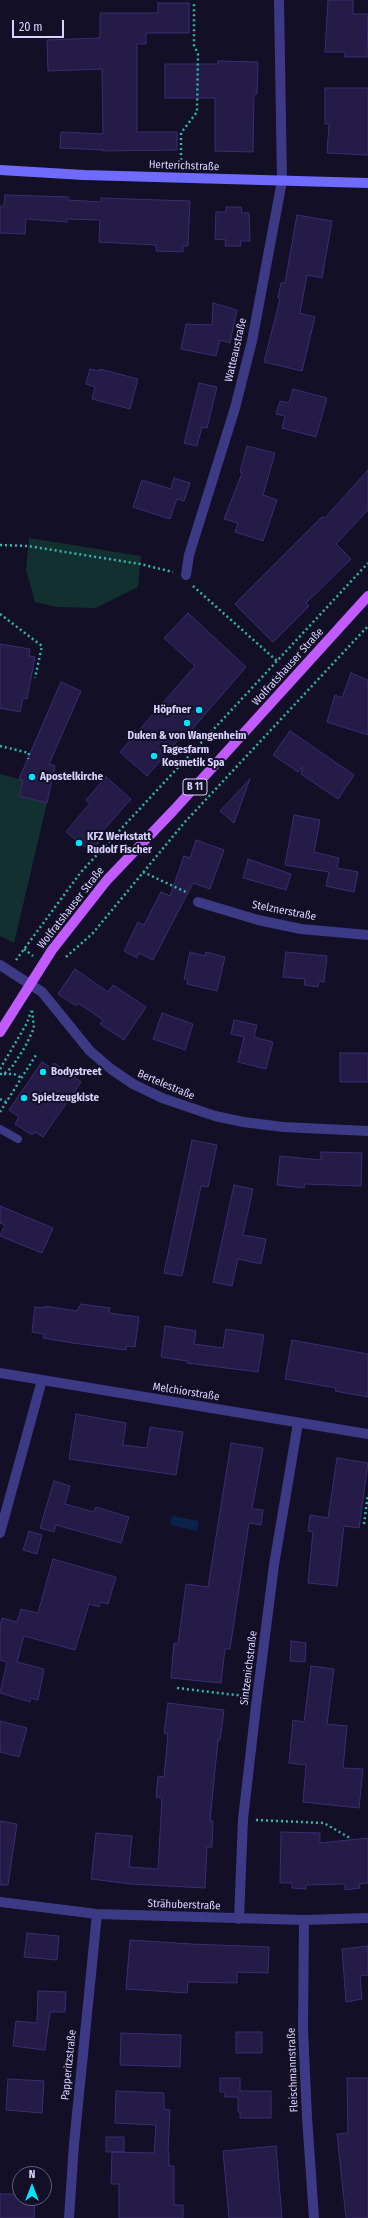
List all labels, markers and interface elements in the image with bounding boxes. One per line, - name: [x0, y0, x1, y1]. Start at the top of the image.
- scale bar: [14, 12, 66, 38]
- text: 20 m: [19, 20, 43, 34]
- street label: Herterichstraße: [149, 158, 219, 174]
- street label: Watteaustraße: [222, 317, 250, 383]
- street label: Wolfratshauser Straße: [250, 625, 326, 709]
- place label: Höpfner: [154, 703, 191, 717]
- marker: Höpfner: [194, 705, 204, 715]
- marker: Duken & von Wangenheim: [182, 718, 192, 728]
- place label: Duken & von Wangenheim: [128, 729, 246, 743]
- place label: Tagesfarm Kosmetik Spa: [162, 743, 225, 769]
- marker: Tagesfarm Kosmetik Spa: [149, 751, 159, 761]
- place label: Apostelkirche: [40, 770, 103, 784]
- marker: Apostelkirche: [27, 772, 37, 782]
- road number: B 11: [183, 779, 207, 795]
- place label: KFZ Werkstatt Rudolf Fischer: [87, 830, 152, 856]
- marker: KFZ Werkstatt Rudolf Fischer: [74, 838, 84, 848]
- street label: Wolfratshauser Straße: [35, 864, 107, 952]
- street label: Stelznerstraße: [251, 898, 317, 924]
- place label: Bodystreet: [51, 1065, 102, 1079]
- marker: Bodystreet: [38, 1067, 48, 1077]
- street label: Bertelestraße: [135, 1067, 197, 1103]
- place label: Spielzeugkiste: [32, 1091, 99, 1105]
- marker: Spielzeugkiste: [19, 1093, 29, 1103]
- street label: Melchiorstraße: [152, 1380, 220, 1404]
- street label: Sintzenichstraße: [238, 1630, 260, 1706]
- street label: Strähuberstraße: [147, 1897, 221, 1913]
- street label: Fleischmannstraße: [285, 2027, 301, 2113]
- street label: Papperitzstraße: [59, 2029, 79, 2101]
- north arrow: [12, 2166, 52, 2206]
- text: N: [29, 2168, 35, 2181]

